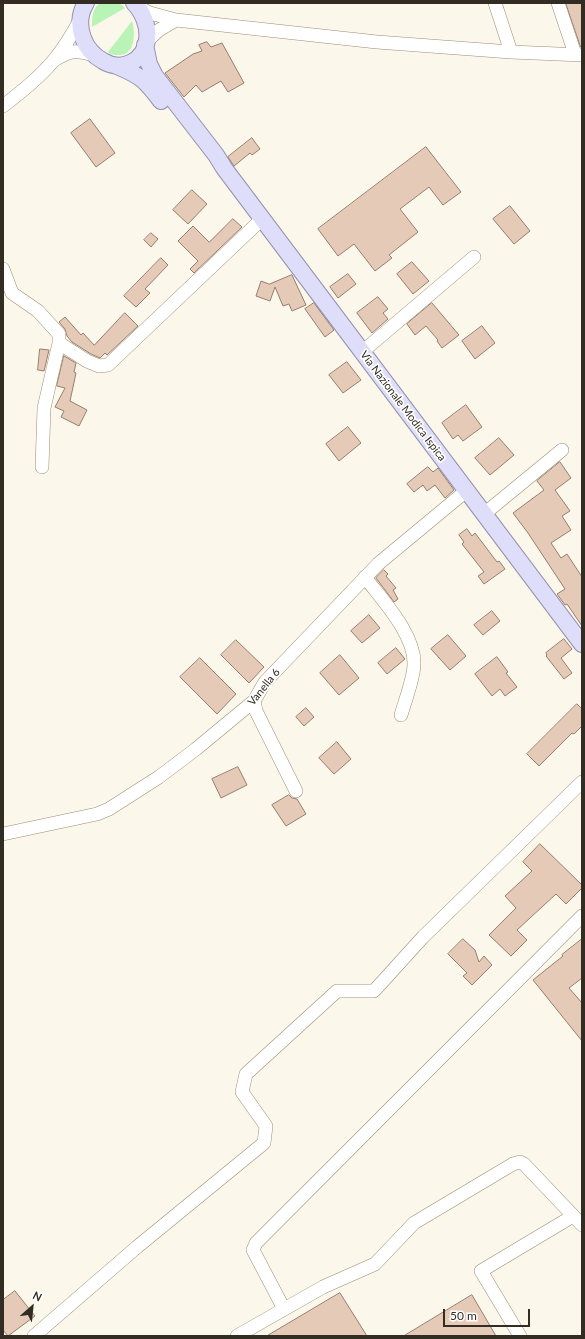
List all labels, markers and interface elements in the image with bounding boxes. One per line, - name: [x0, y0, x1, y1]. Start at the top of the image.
- street label: Via Nazionale Modica Ispica: [357, 348, 449, 464]
- street label: Vanella 6: [245, 666, 283, 708]
- north arrow: [12, 1287, 52, 1327]
- text: N: [31, 1288, 44, 1304]
- scale bar: [445, 1301, 532, 1327]
- text: 50 m: [450, 1308, 477, 1323]

